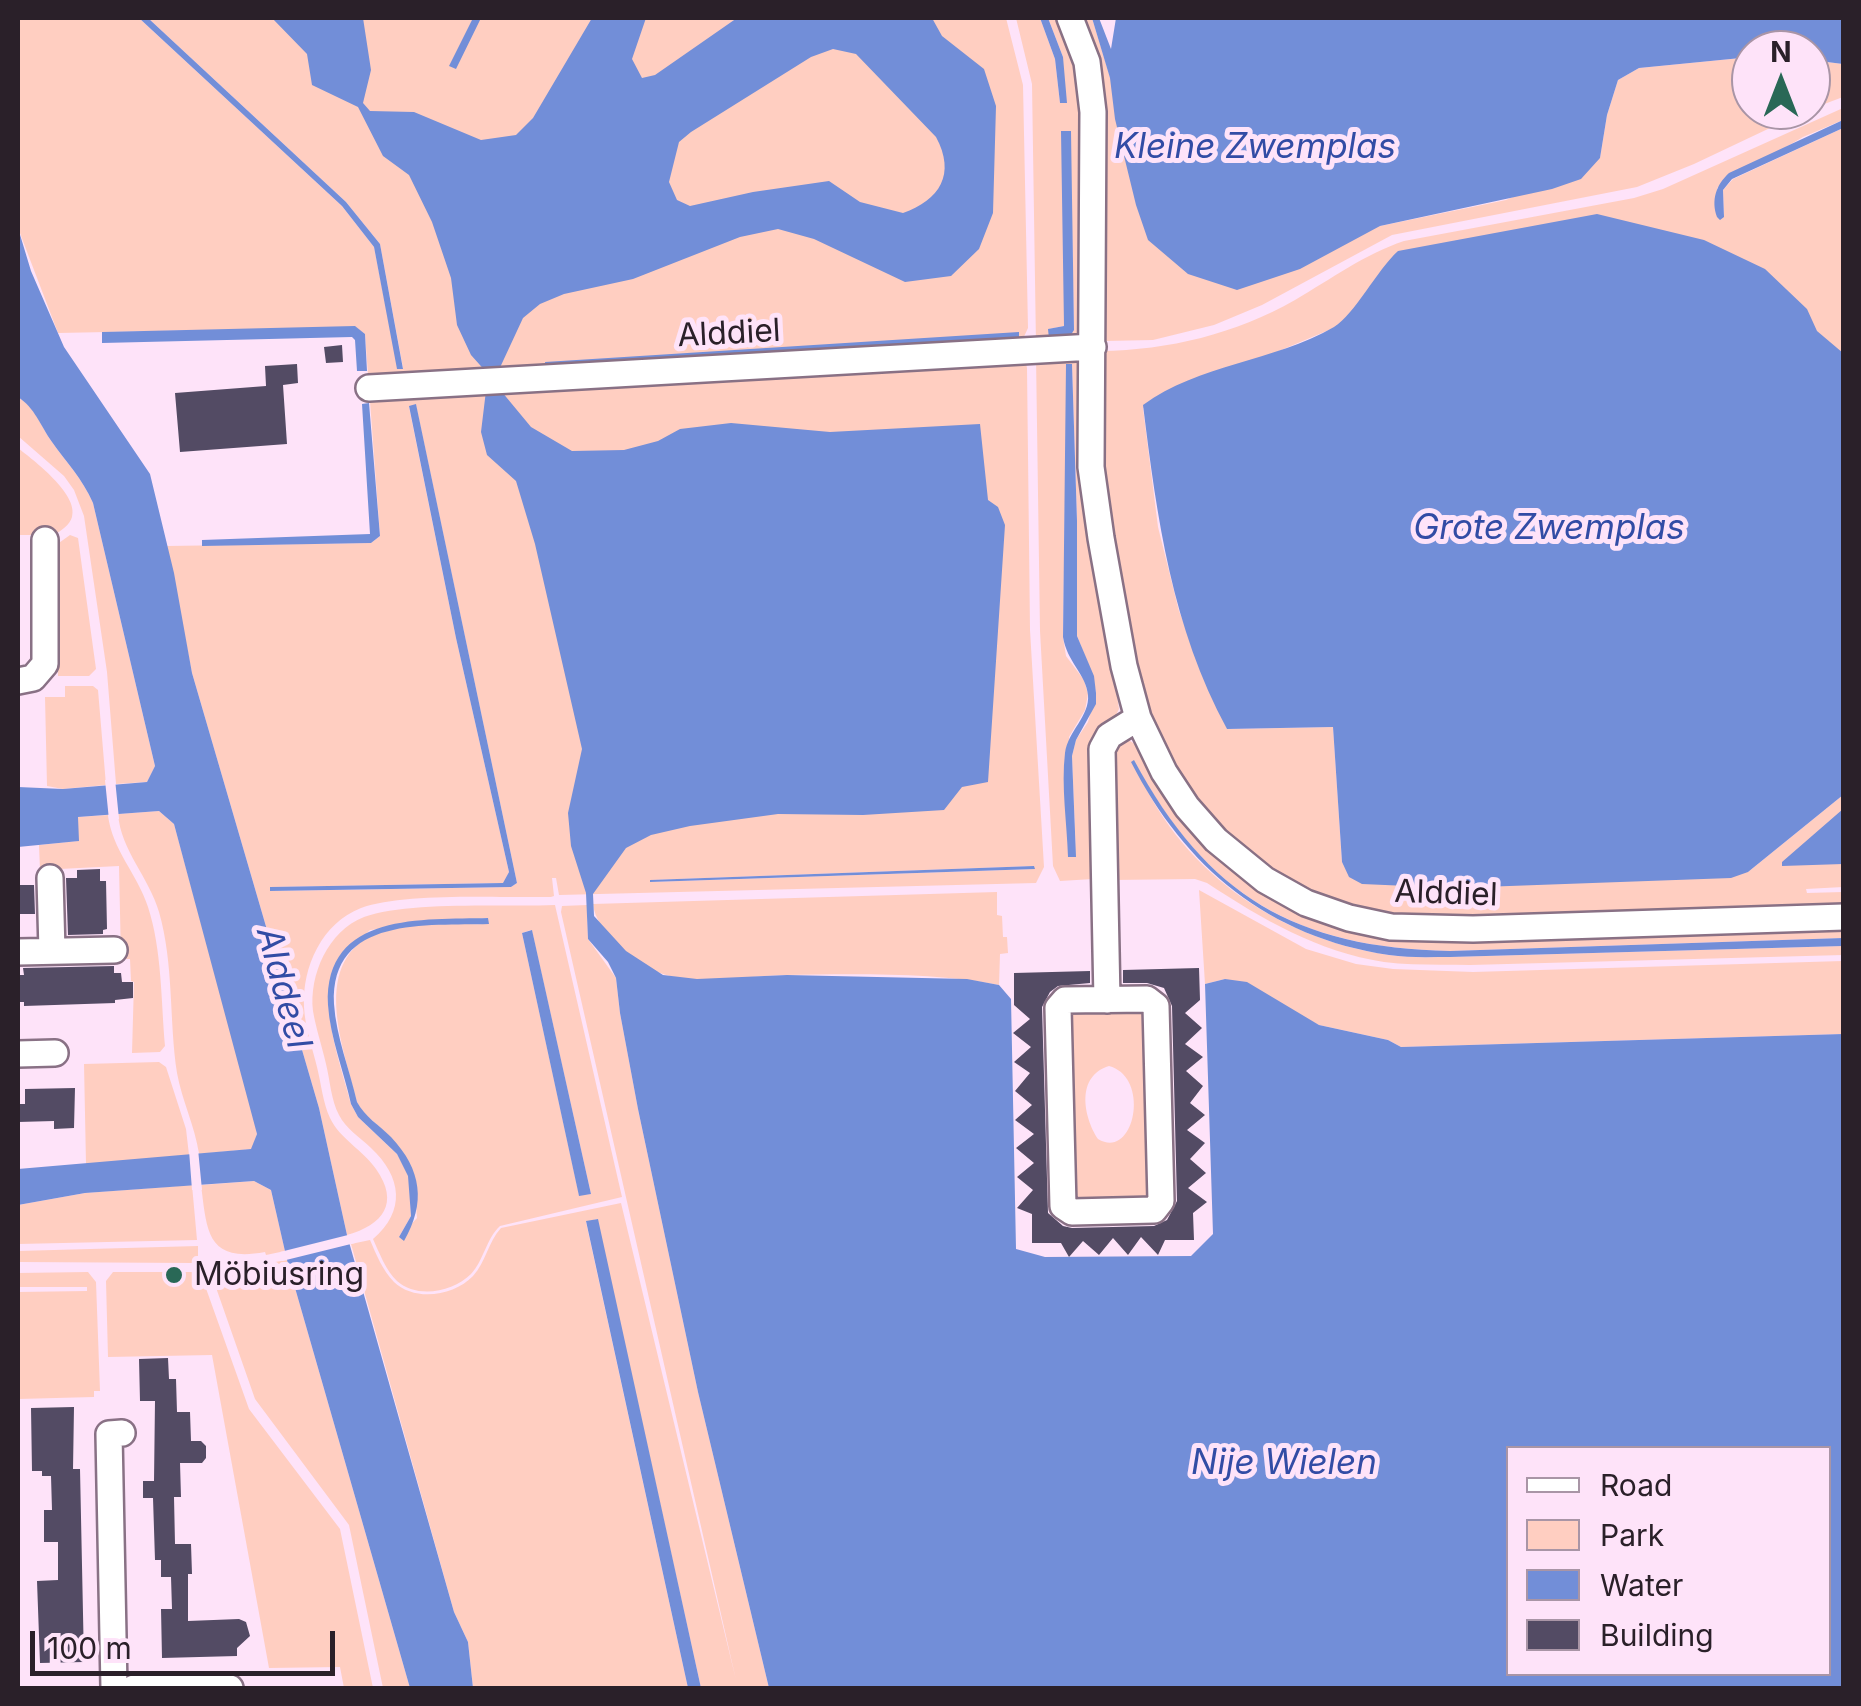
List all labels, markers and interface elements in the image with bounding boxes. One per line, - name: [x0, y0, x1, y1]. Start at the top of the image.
- north arrow: [1731, 30, 1831, 130]
- text: N: [1770, 35, 1792, 69]
- water label: Kleine Zwemplas: [1114, 126, 1396, 168]
- street label: Alddiel: [676, 312, 782, 356]
- water label: Grote Zwemplas: [1413, 507, 1685, 549]
- street label: Alddiel: [1394, 873, 1498, 915]
- water label: Alddeel: [247, 923, 319, 1053]
- place label: Möbiusring: [194, 1256, 364, 1294]
- marker: Möbiusring: [163, 1264, 185, 1286]
- water label: Nije Wielen: [1191, 1442, 1377, 1484]
- legend: [1506, 1446, 1831, 1676]
- text: Road: [1600, 1467, 1672, 1503]
- text: Park: [1600, 1517, 1664, 1553]
- text: Water: [1600, 1567, 1683, 1603]
- scale bar: [35, 1611, 340, 1673]
- text: Building: [1600, 1617, 1714, 1653]
- text: 100 m: [47, 1630, 132, 1666]

